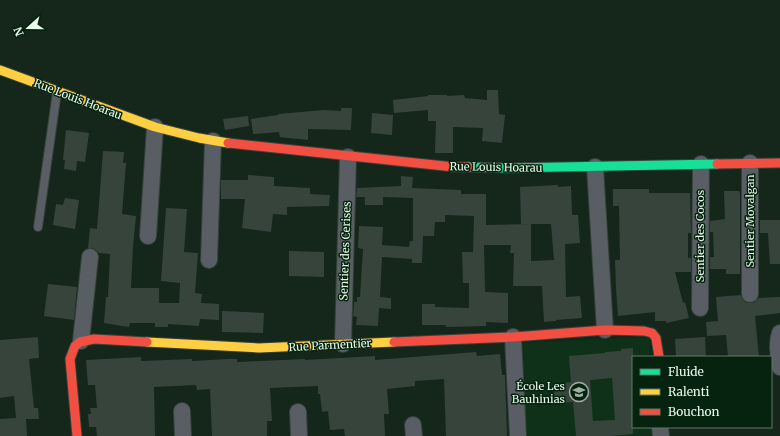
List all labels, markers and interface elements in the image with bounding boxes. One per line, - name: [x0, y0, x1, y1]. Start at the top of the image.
- north arrow: [8, 8, 48, 48]
- text: N: [10, 25, 27, 38]
- street label: Rue Louis Hoarau: [32, 76, 124, 122]
- street label: Rue Louis Hoarau: [449, 159, 543, 175]
- street label: Sentier Movalgan: [743, 174, 757, 268]
- street label: Sentier des Cocos: [693, 190, 707, 282]
- street label: Sentier des Cerises: [336, 201, 354, 301]
- street label: Rue Parmentier: [288, 336, 372, 354]
- legend: [632, 356, 772, 428]
- text: Fluide: [668, 364, 704, 379]
- place label: École Les Bauhinias: [512, 379, 565, 406]
- school or university icon: École Les Bauhinias: [568, 381, 590, 403]
- text: Ralenti: [668, 384, 709, 399]
- text: Bouchon: [668, 404, 720, 419]

